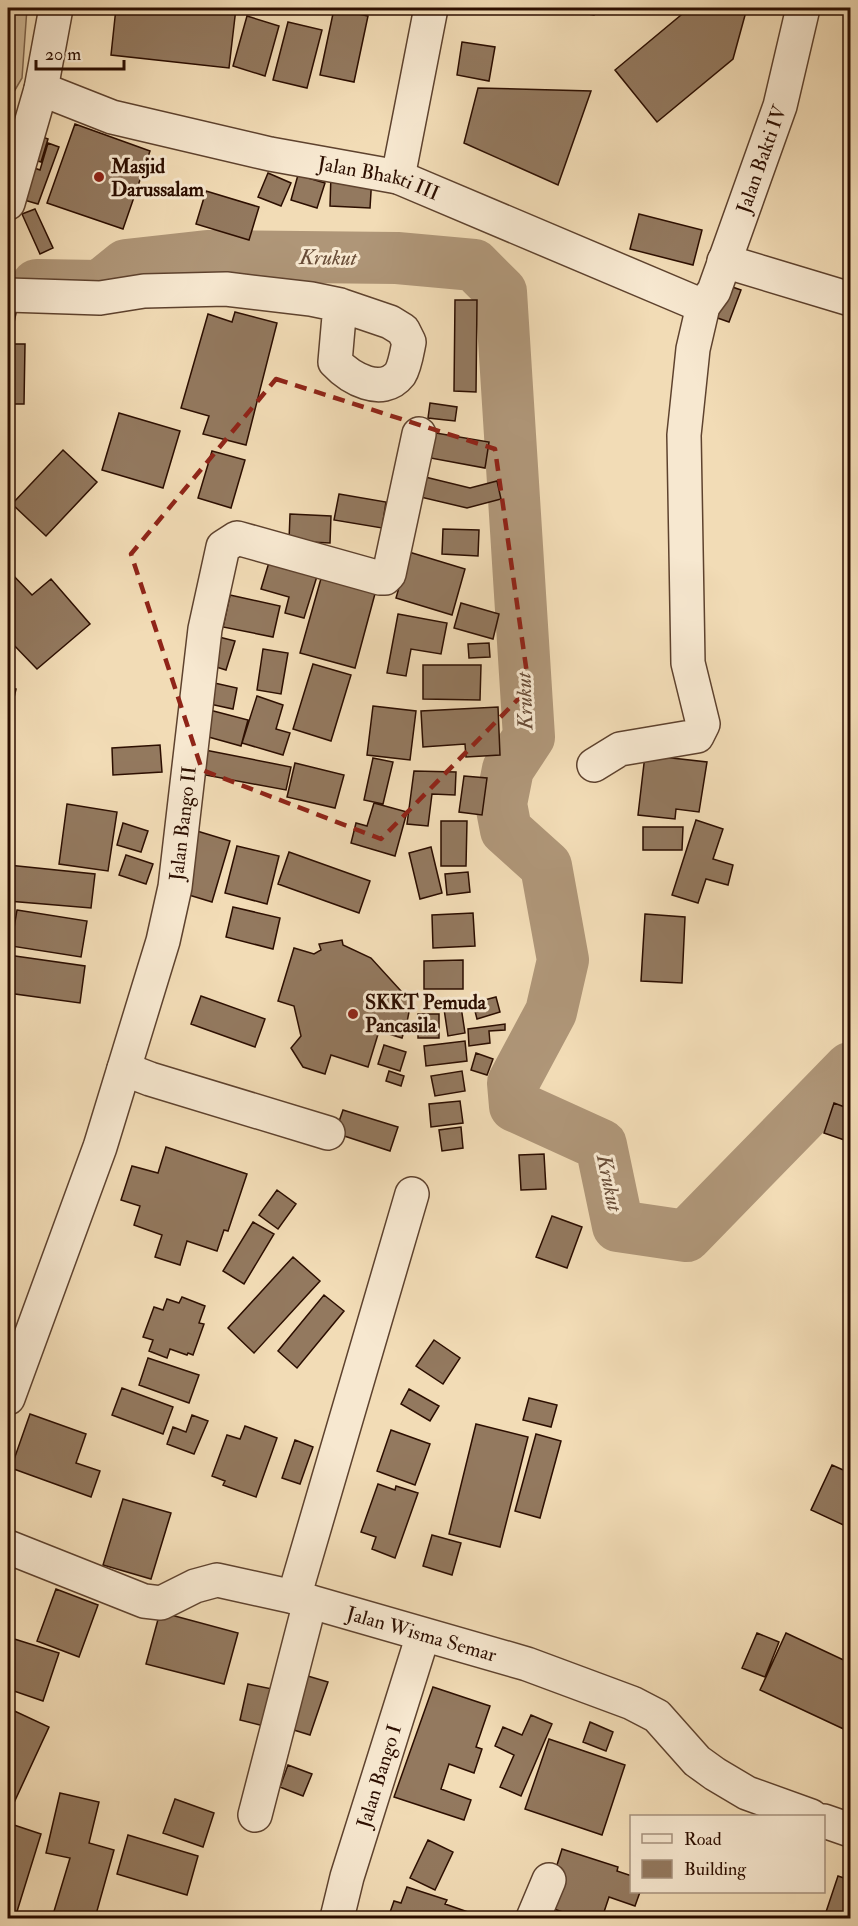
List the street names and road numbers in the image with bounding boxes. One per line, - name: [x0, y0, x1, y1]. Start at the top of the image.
- street label: Jalan Bakti IV: [730, 101, 792, 217]
- street label: Jalan Bhakti III: [315, 150, 443, 206]
- street label: Jalan Bango II: [163, 765, 201, 883]
- street label: Jalan Wisma Semar: [343, 1600, 500, 1667]
- street label: Jalan Bango I: [350, 1721, 407, 1832]

